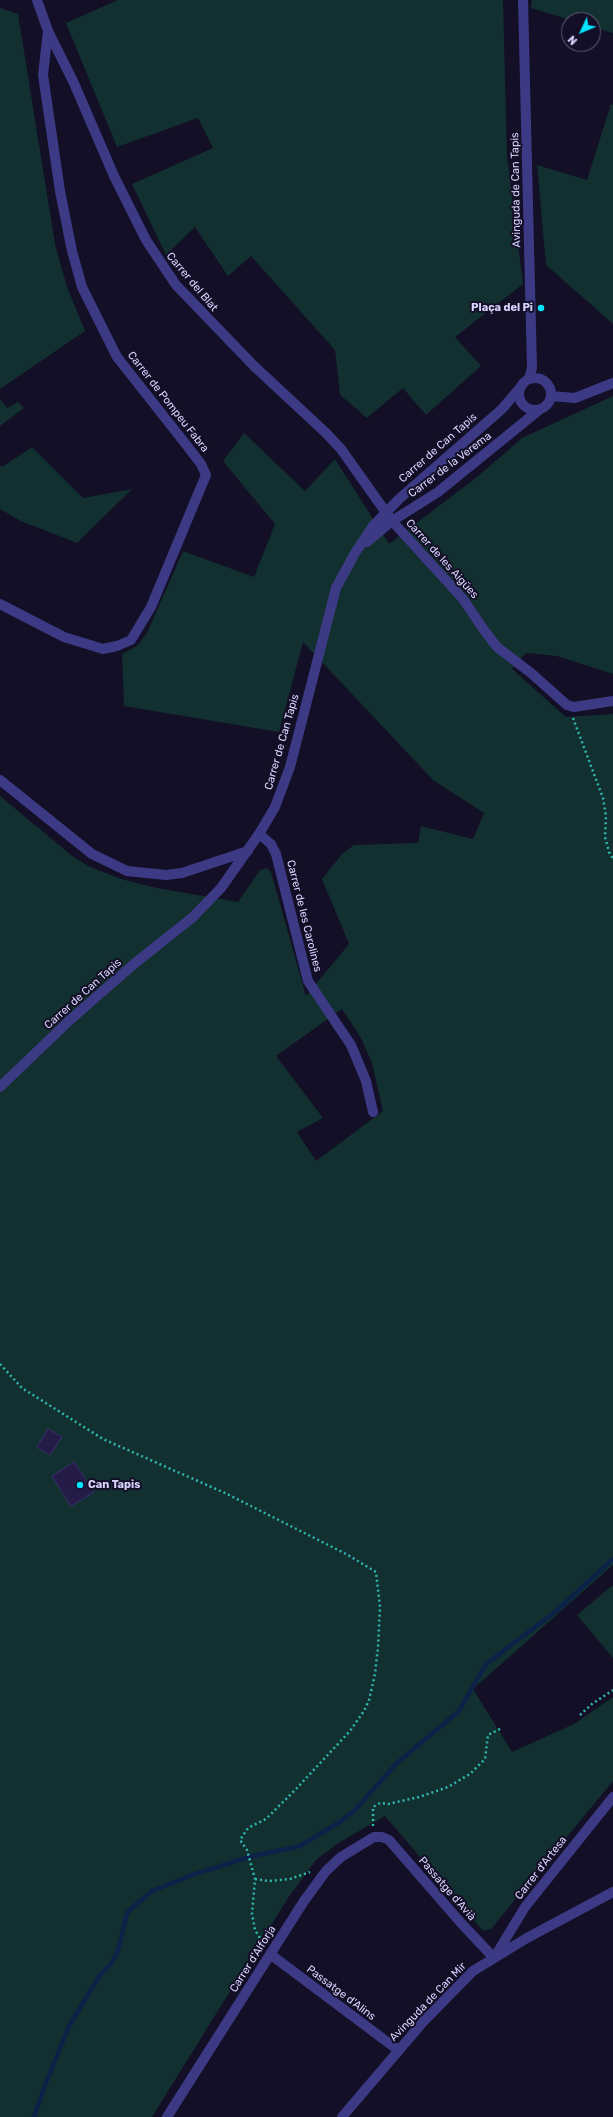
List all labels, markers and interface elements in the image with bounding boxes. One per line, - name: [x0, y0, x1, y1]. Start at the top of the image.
- north arrow: [561, 12, 601, 52]
- text: N: [565, 33, 580, 47]
- street label: Avinguda de Can Tapis: [508, 132, 524, 248]
- street label: Carrer del Blat: [163, 250, 221, 314]
- place label: Plaça del Pi: [471, 301, 533, 315]
- marker: Plaça del Pi: [536, 303, 546, 313]
- street label: Carrer de Pompeu Fabra: [125, 349, 211, 455]
- street label: Carrer de Can Tapis: [396, 411, 480, 485]
- street label: Carrer de la Verema: [406, 430, 494, 500]
- street label: Carrer de les Aigües: [403, 517, 481, 601]
- street label: Carrer de Can Tapis: [262, 693, 302, 791]
- street label: Carrer de les Carolines: [284, 859, 324, 973]
- street label: Carrer de Can Tapis: [42, 956, 124, 1032]
- place label: Can Tapis: [88, 1478, 140, 1492]
- marker: Can Tapis: [75, 1480, 85, 1490]
- street label: Carrer d'Artesa: [512, 1834, 570, 1902]
- street label: Passatge d'Avià: [416, 1854, 478, 1924]
- street label: Carrer d'Alforja: [227, 1923, 279, 1995]
- street label: Avinguda de Can Mir: [387, 1960, 469, 2044]
- street label: Passatge d'Alins: [304, 1963, 378, 2023]

